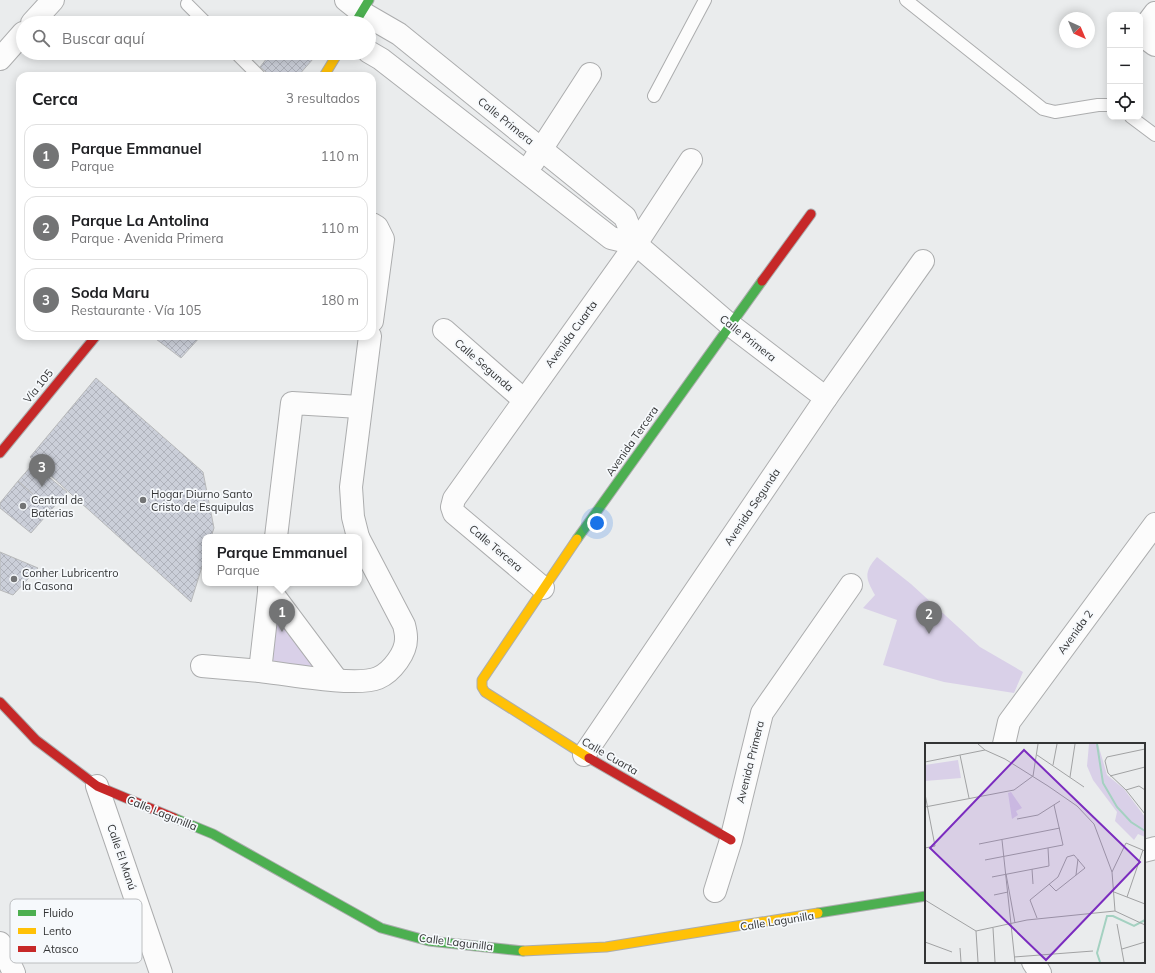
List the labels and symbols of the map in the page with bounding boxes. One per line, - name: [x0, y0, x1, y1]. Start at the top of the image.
- north arrow: [1059, 12, 1095, 48]
- street label: Calle Primera: [475, 94, 537, 148]
- street label: Avenida Cuarta: [542, 298, 600, 370]
- street label: Calle Primera: [717, 312, 779, 364]
- street label: Calle Segunda: [452, 336, 516, 394]
- street label: Vía 105: [20, 366, 56, 406]
- street label: Avenida Tercera: [603, 403, 661, 479]
- pin: 3: [29, 454, 55, 487]
- street label: Avenida Segunda: [721, 466, 783, 548]
- place label: Hogar Diurno Santo Cristo de Esquipulas: [151, 487, 254, 514]
- place label: Central de Baterias: [31, 493, 83, 520]
- marker: Hogar Diurno Santo Cristo de Esquipulas: [138, 495, 148, 505]
- marker: Central de Baterias: [18, 501, 28, 511]
- your location: [587, 513, 607, 533]
- street label: Calle Tercera: [466, 522, 526, 574]
- place label: Conher Lubricentro la Casona: [22, 566, 118, 593]
- marker: Conher Lubricentro la Casona: [9, 574, 19, 584]
- pin: 1: [269, 599, 295, 632]
- pin: 2: [916, 601, 942, 634]
- street label: Avenida 2: [1054, 607, 1096, 657]
- street label: Avenida Primera: [733, 719, 767, 805]
- street label: Calle Cuarta: [579, 734, 641, 778]
- inset map: [925, 743, 1145, 963]
- street label: Calle Lagunilla: [125, 793, 199, 833]
- street label: Calle El Manú: [104, 822, 140, 892]
- legend: [10, 899, 142, 963]
- text: Fluido: [43, 906, 74, 920]
- street label: Calle Lagunilla: [739, 908, 815, 934]
- text: Lento: [43, 924, 71, 938]
- street label: Calle Lagunilla: [418, 931, 494, 953]
- text: Atasco: [43, 942, 78, 956]

